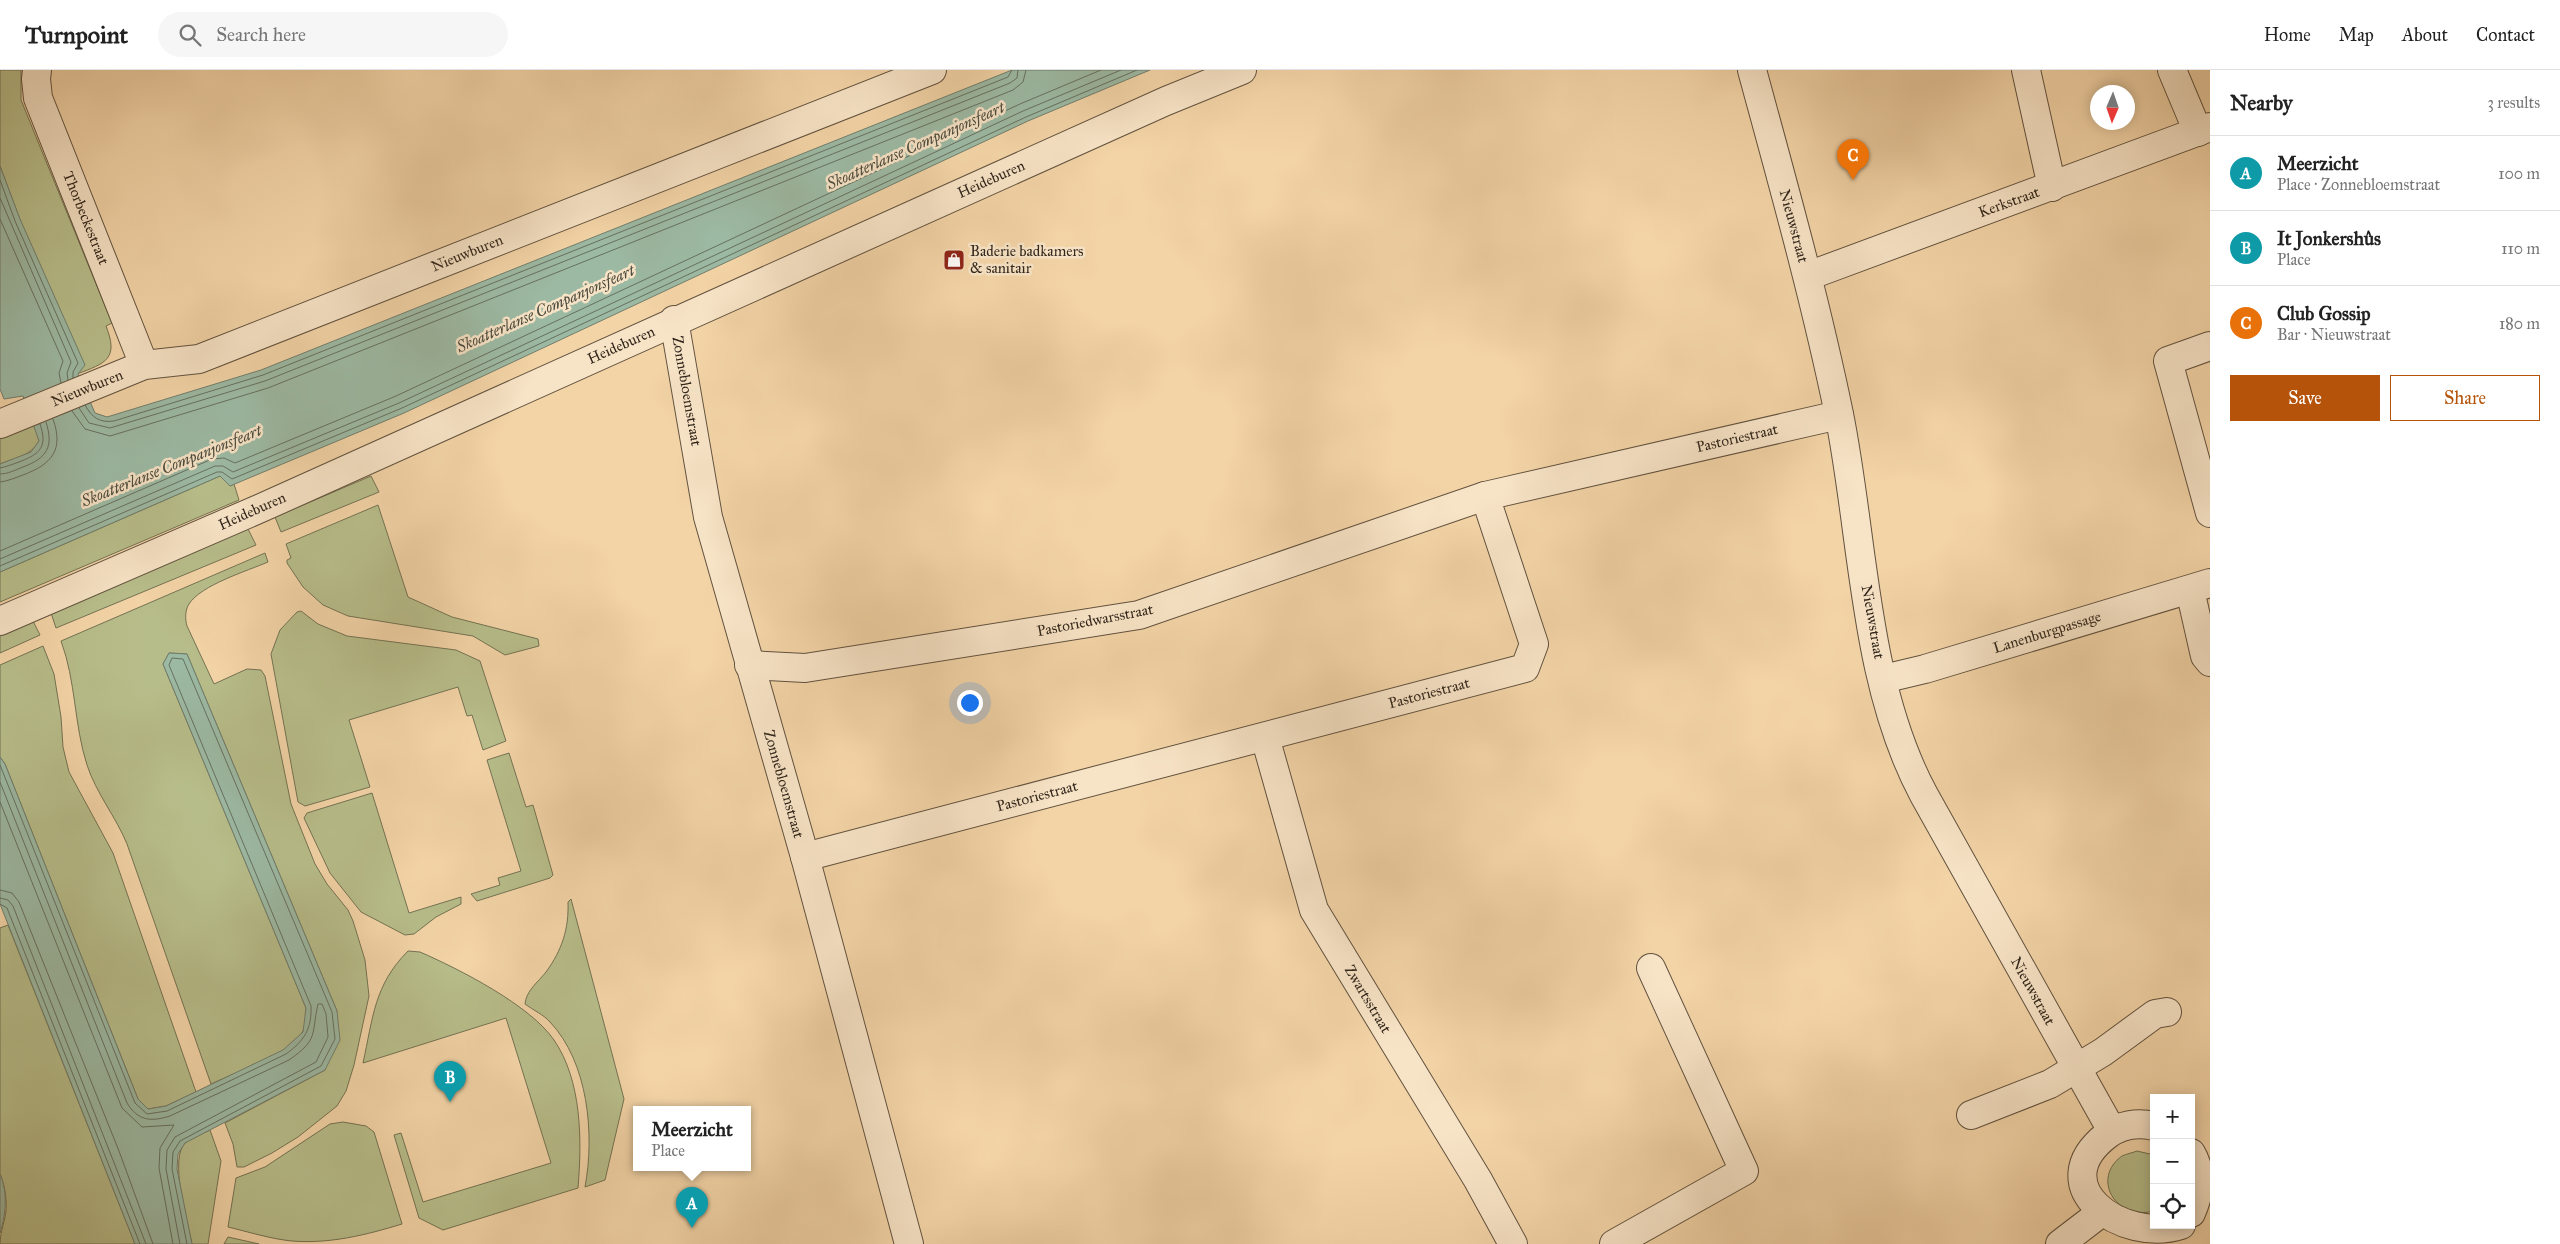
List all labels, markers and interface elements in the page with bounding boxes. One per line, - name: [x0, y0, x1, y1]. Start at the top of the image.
- search box: [158, 12, 508, 57]
- text: Turnpoint: [25, 20, 128, 50]
- icon: search: [176, 21, 204, 49]
- text: Search here: [216, 23, 306, 46]
- text: Home: [2264, 24, 2311, 46]
- text: Map: [2339, 24, 2374, 46]
- text: About: [2402, 24, 2448, 46]
- text: Contact: [2476, 24, 2535, 46]
- north arrow: [2090, 85, 2135, 130]
- text: Nearby: [2230, 90, 2293, 116]
- text: 3 results: [2487, 93, 2540, 112]
- water label: Skoatterlanse Companjonsfeart: [822, 97, 1008, 195]
- pin: C: [1837, 139, 1869, 180]
- text: Meerzicht: [2277, 152, 2359, 175]
- street label: Heideburen: [954, 156, 1028, 202]
- text: A: [2241, 164, 2251, 183]
- text: 100 m: [2498, 164, 2540, 183]
- street label: Thorbeckestraat: [59, 169, 113, 268]
- text: Place · Zonnebloemstraat: [2277, 175, 2440, 194]
- street label: Kerkstraat: [1976, 182, 2043, 221]
- street label: Nieuwstraat: [1776, 187, 1813, 265]
- text: It Jonkershûs: [2277, 227, 2381, 250]
- street label: Nieuwburen: [428, 230, 506, 276]
- text: B: [2241, 239, 2251, 258]
- text: 110 m: [2501, 239, 2540, 258]
- place label: Baderie badkamers & sanitair: [970, 242, 1084, 277]
- shop icon: Baderie badkamers & sanitair: [942, 248, 966, 272]
- text: Place: [2277, 250, 2311, 269]
- water label: Skoatterlanse Companjonsfeart: [452, 260, 638, 358]
- text: Club Gossip: [2277, 302, 2371, 325]
- text: C: [2241, 314, 2251, 333]
- text: 180 m: [2499, 314, 2540, 333]
- street label: Heideburen: [584, 322, 658, 368]
- text: Bar · Nieuwstraat: [2277, 325, 2391, 344]
- street label: Zonnebloemstraat: [668, 334, 706, 448]
- street label: Nieuwburen: [48, 365, 126, 411]
- button: Save: [2230, 375, 2380, 421]
- button: Share: [2390, 375, 2540, 421]
- water label: Skoatterlanse Companjonsfeart: [77, 420, 265, 512]
- street label: Pastoriestraat: [1694, 420, 1780, 456]
- street label: Heideburen: [215, 488, 289, 534]
- street label: Nieuwstraat: [1858, 583, 1889, 661]
- street label: Pastoriedwarsstraat: [1035, 600, 1155, 640]
- street label: Lanenburgpassage: [1991, 607, 2103, 657]
- street label: Pastoriestraat: [1386, 673, 1472, 712]
- your location: [957, 690, 983, 716]
- street label: Zonnebloemstraat: [760, 728, 808, 841]
- street label: Pastoriestraat: [994, 776, 1080, 815]
- street label: Nieuwstraat: [2007, 954, 2059, 1029]
- street label: Zwartsstraat: [1341, 962, 1396, 1037]
- pin: B: [434, 1061, 466, 1102]
- map controls: [2150, 1094, 2195, 1229]
- button: +: [2150, 1094, 2195, 1139]
- popup: [633, 1106, 751, 1171]
- text: Meerzicht: [651, 1118, 733, 1141]
- button: −: [2150, 1139, 2195, 1184]
- text: Place: [651, 1141, 685, 1160]
- button: locate: [2150, 1184, 2195, 1229]
- pin: A: [676, 1187, 708, 1228]

